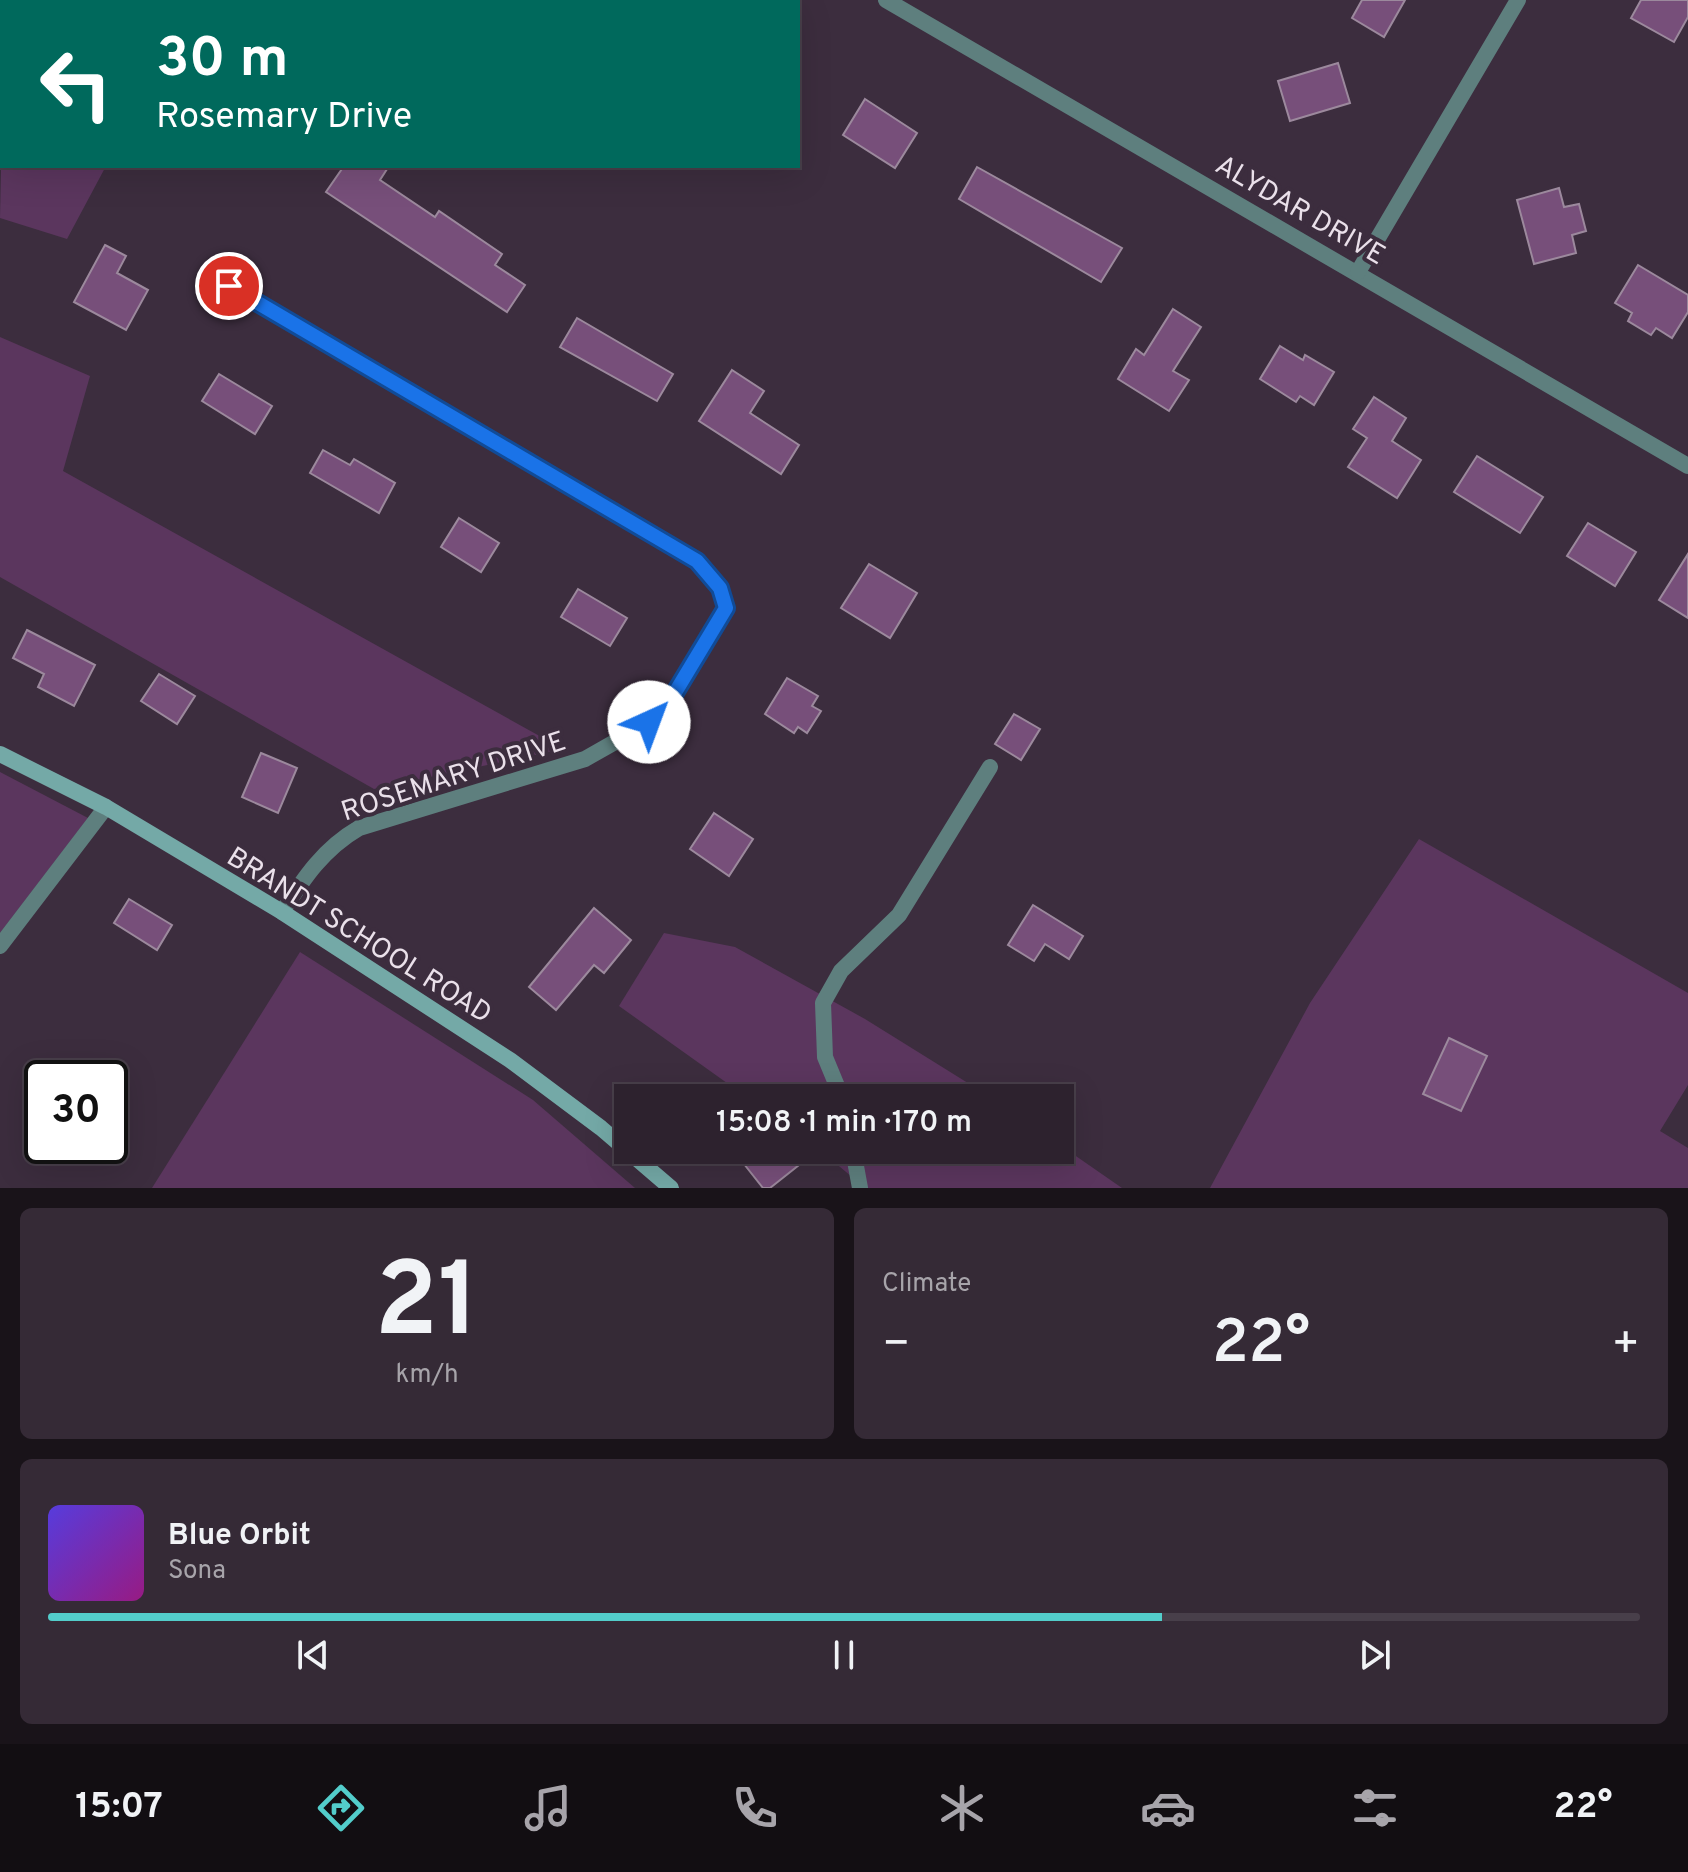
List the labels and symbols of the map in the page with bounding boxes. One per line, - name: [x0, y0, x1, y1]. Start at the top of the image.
- street label: ALYDAR DRIVE: [1208, 148, 1391, 275]
- pin: [195, 252, 263, 320]
- position arrow: [607, 680, 691, 764]
- street label: ROSEMARY DRIVE: [337, 725, 571, 831]
- street label: BRANDT SCHOOL ROAD: [219, 840, 498, 1033]
- speed limit sign: 30: [24, 1060, 128, 1164]

